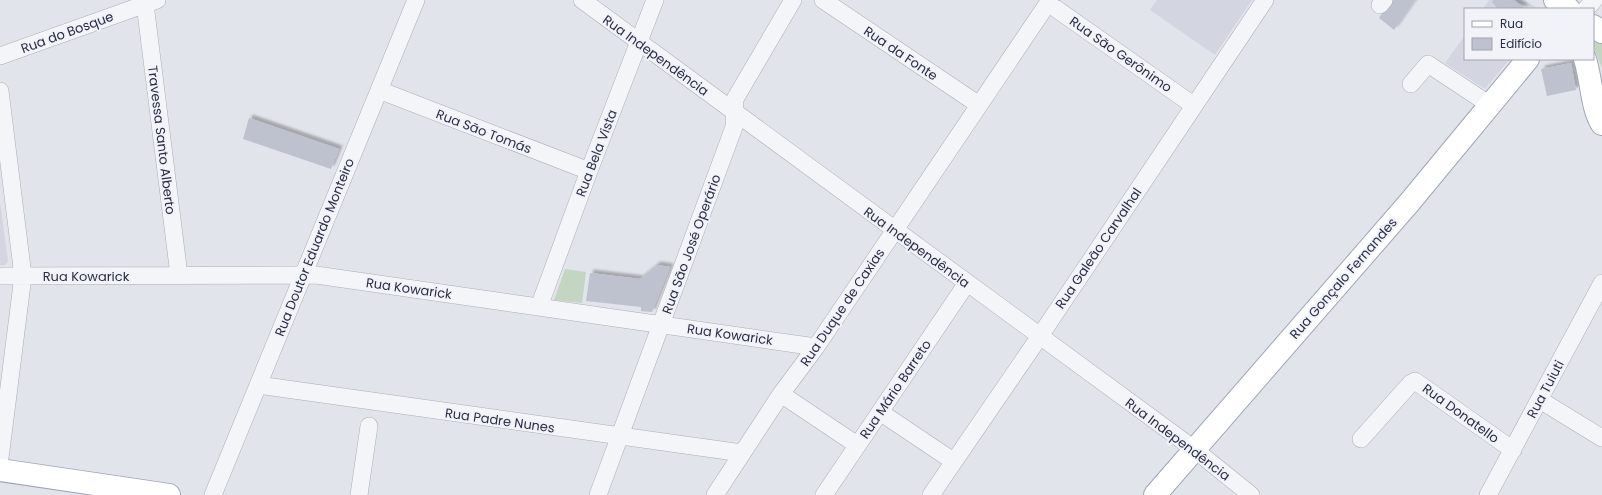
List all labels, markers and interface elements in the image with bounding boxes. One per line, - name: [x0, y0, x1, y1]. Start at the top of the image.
- street label: Rua do Bosque: [18, 7, 116, 58]
- legend: [1464, 8, 1594, 60]
- street label: Rua Independência: [599, 10, 713, 100]
- street label: Rua São Gerônimo: [1066, 12, 1176, 97]
- text: Rua: [1500, 15, 1523, 32]
- street label: Rua da Fonte: [860, 22, 941, 85]
- text: Edifício: [1500, 35, 1542, 52]
- street label: Travessa Santo Alberto: [143, 65, 180, 216]
- street label: Rua São Tomás: [433, 104, 535, 159]
- street label: Rua Bela Vista: [571, 107, 622, 200]
- street label: Rua Doutor Eduardo Monteiro: [270, 155, 359, 339]
- street label: Rua São José Operário: [657, 172, 726, 317]
- street label: Rua Galeão Carvalhal: [1051, 184, 1146, 313]
- street label: Rua Independência: [860, 202, 974, 292]
- street label: Rua Gonçalo Fernandes: [1285, 213, 1402, 343]
- street label: Rua Duque de Caxias: [796, 244, 889, 370]
- street label: Rua Kowarick: [43, 267, 130, 286]
- street label: Rua Kowarick: [365, 273, 453, 304]
- street label: Rua Kowarick: [686, 319, 774, 350]
- street label: Rua Mário Barreto: [855, 336, 936, 443]
- street label: Rua Tuiuti: [1522, 357, 1569, 422]
- street label: Rua Donatello: [1418, 379, 1503, 448]
- street label: Rua Independência: [1121, 394, 1234, 485]
- street label: Rua Padre Nunes: [444, 403, 556, 438]

